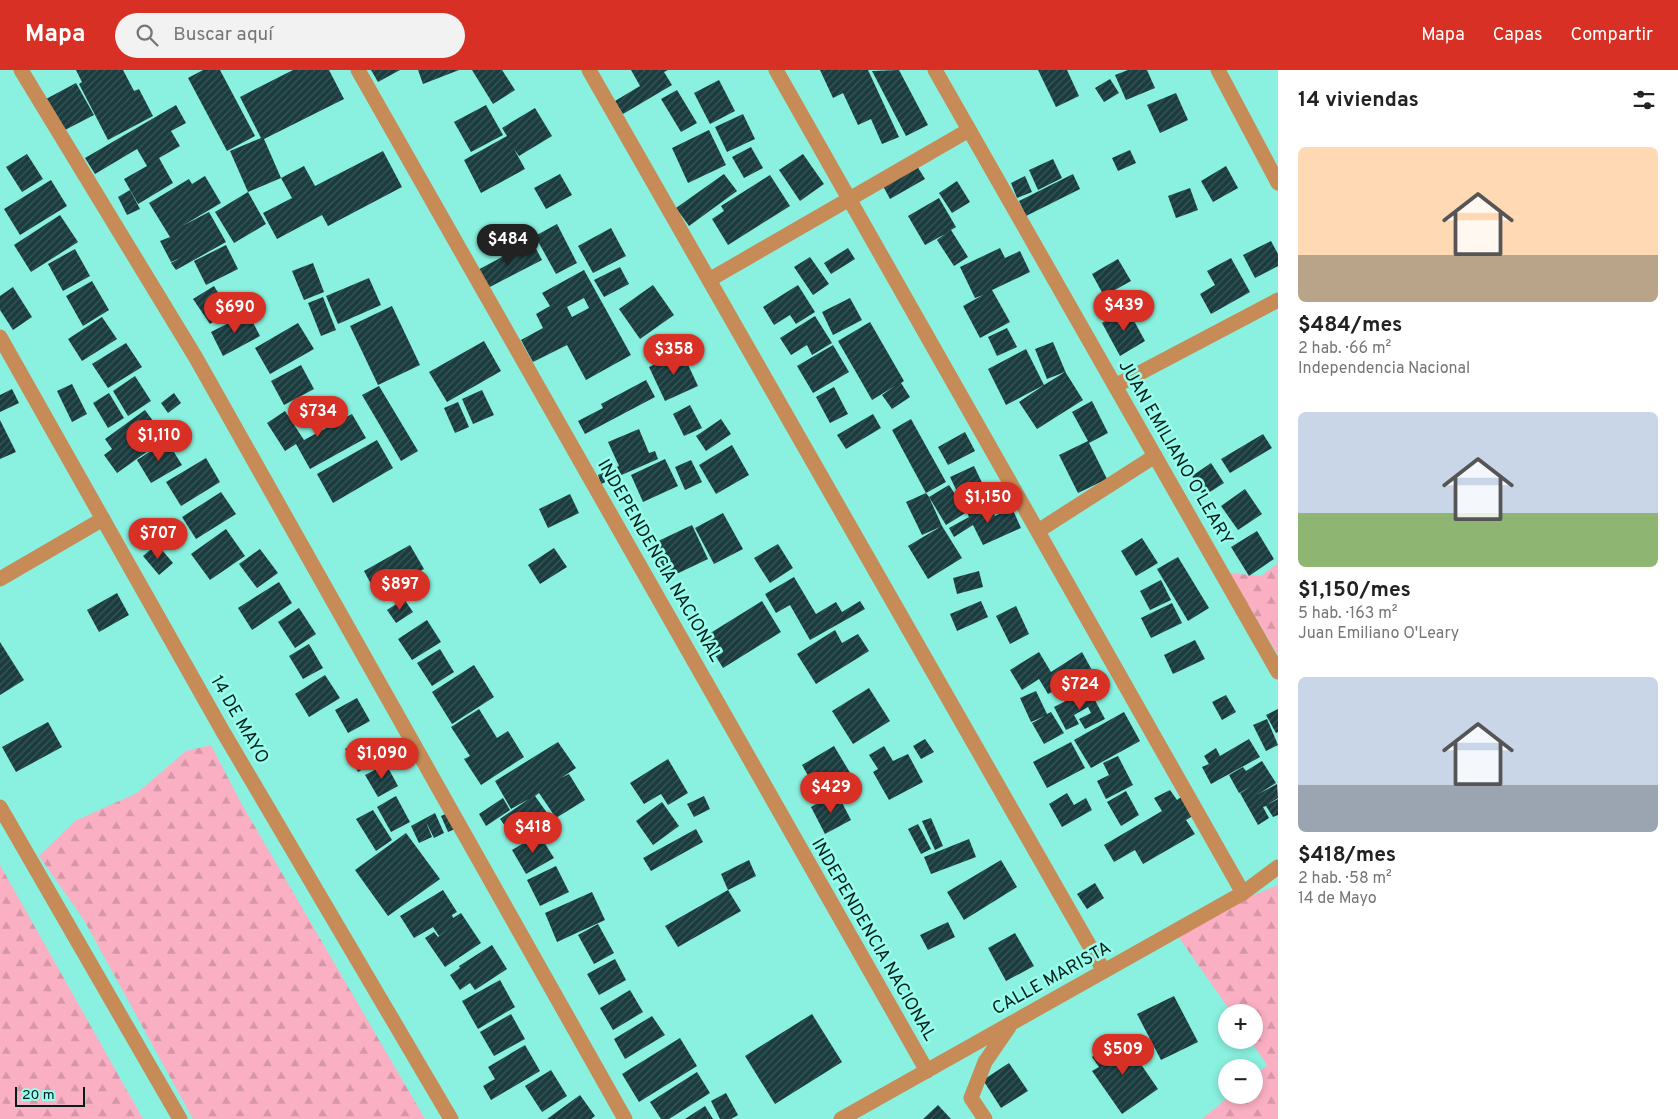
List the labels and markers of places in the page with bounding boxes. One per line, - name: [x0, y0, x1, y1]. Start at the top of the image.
- pin: $484: [478, 224, 538, 266]
- pin: $439: [1094, 290, 1154, 332]
- pin: $690: [205, 292, 265, 334]
- pin: $358: [644, 334, 704, 376]
- pin: $734: [288, 396, 348, 438]
- pin: $1,110: [118, 420, 200, 462]
- pin: $1,150: [947, 482, 1029, 524]
- pin: $707: [128, 518, 188, 560]
- pin: $897: [370, 568, 430, 611]
- pin: $724: [1050, 668, 1110, 711]
- pin: $1,090: [341, 738, 423, 780]
- pin: $429: [801, 772, 861, 814]
- pin: $418: [503, 812, 563, 854]
- pin: $509: [1093, 1034, 1153, 1076]

